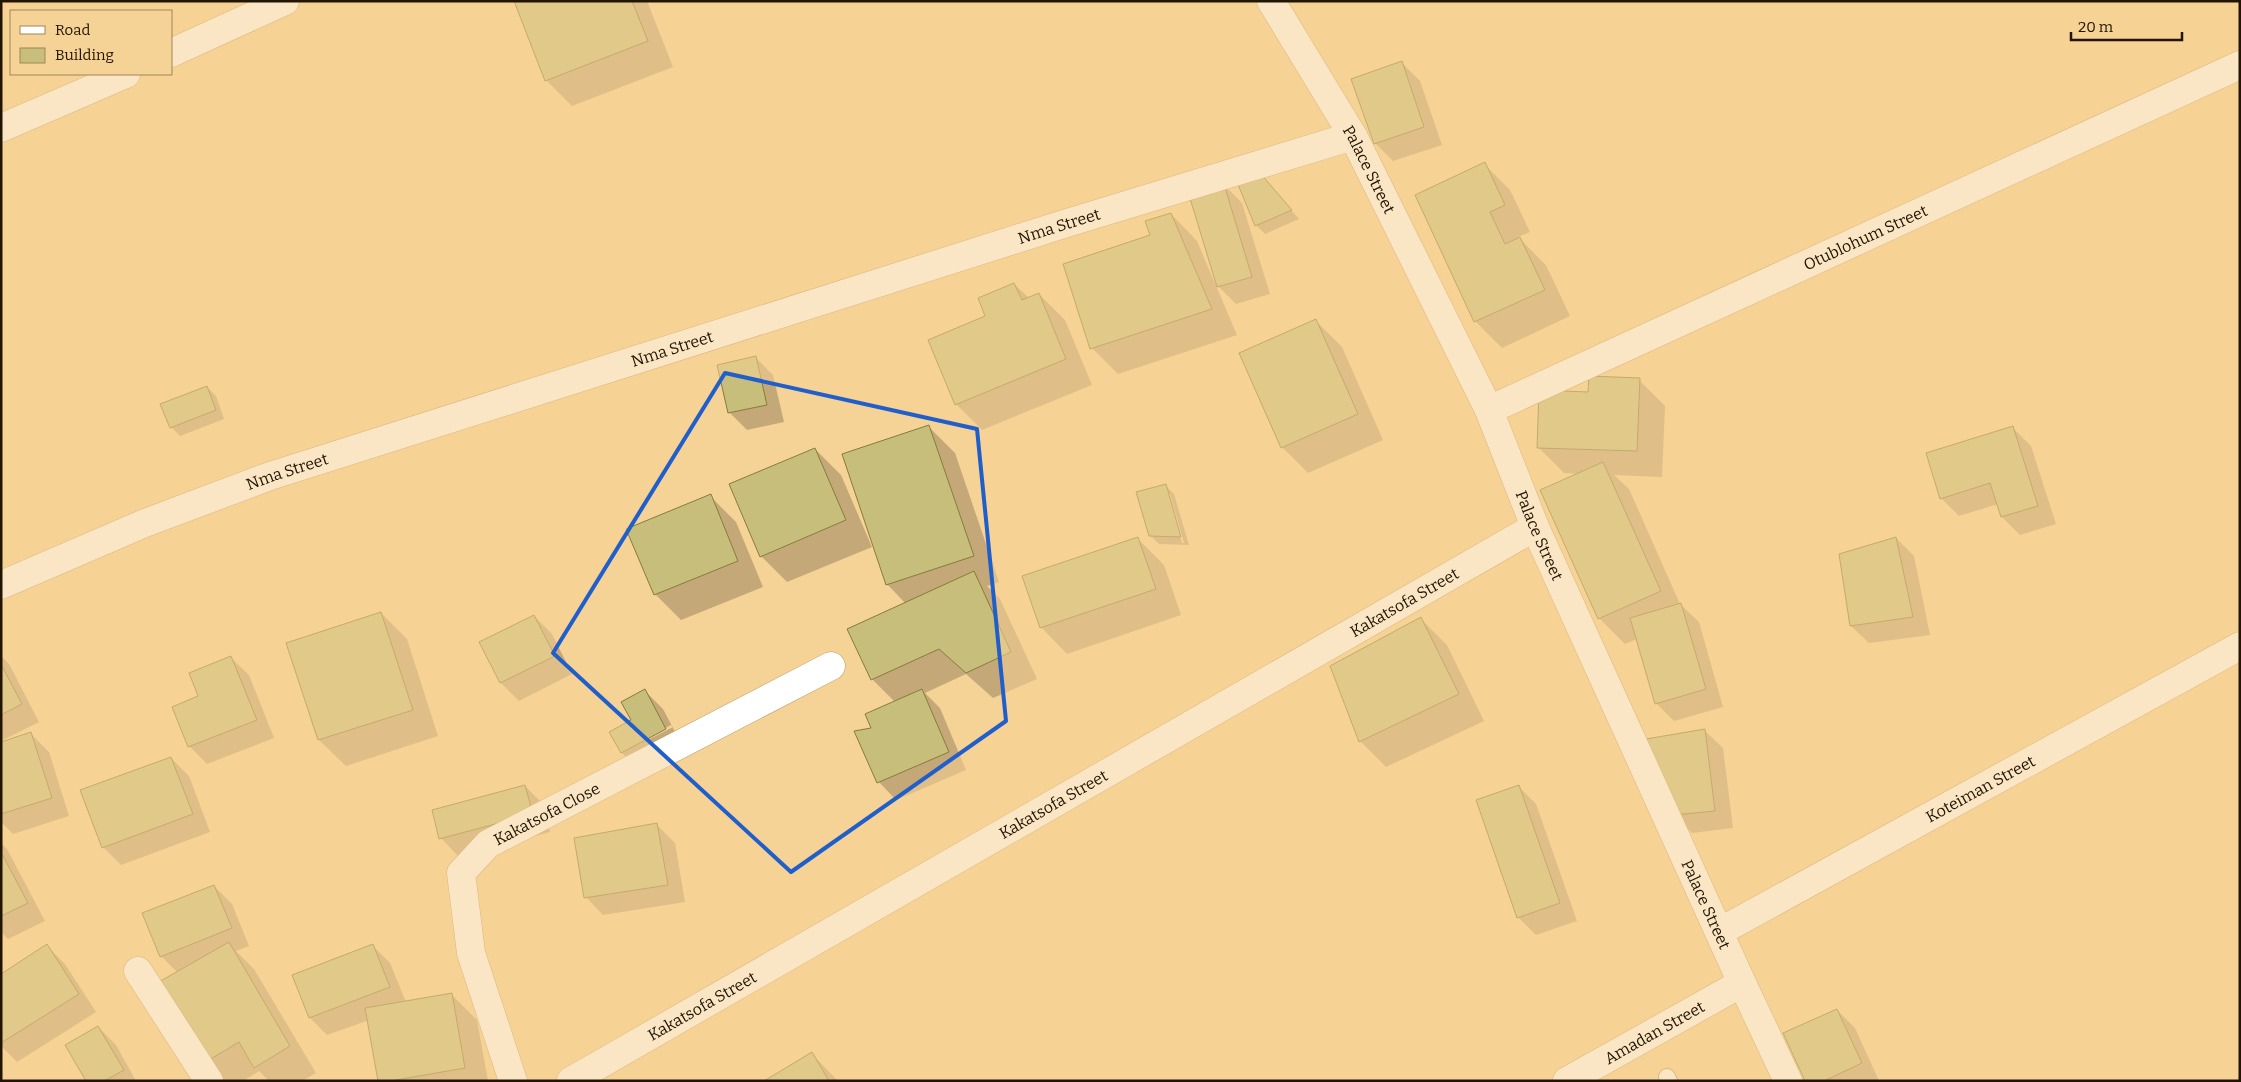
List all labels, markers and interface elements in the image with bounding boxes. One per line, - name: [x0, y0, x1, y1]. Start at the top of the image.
- legend: [10, 10, 172, 75]
- scale bar: [2071, 10, 2182, 42]
- text: 20 m: [2078, 18, 2114, 36]
- text: Road: [55, 21, 90, 39]
- text: Building: [55, 46, 114, 64]
- street label: Palace Street: [1339, 122, 1399, 217]
- street label: Otublohum Street: [1800, 201, 1931, 274]
- street label: Nma Street: [1016, 204, 1103, 248]
- street label: Nma Street: [629, 327, 716, 371]
- street label: Nma Street: [244, 449, 331, 494]
- street label: Palace Street: [1512, 488, 1567, 584]
- street label: Kakatsofa Street: [1347, 564, 1462, 641]
- street label: Koteiman Street: [1923, 751, 2039, 827]
- street label: Kakatsofa Street: [996, 766, 1111, 843]
- street label: Kakatsofa Close: [491, 779, 603, 849]
- street label: Palace Street: [1677, 857, 1734, 952]
- street label: Kakatsofa Street: [645, 967, 760, 1045]
- street label: Amadan Street: [1601, 997, 1708, 1068]

